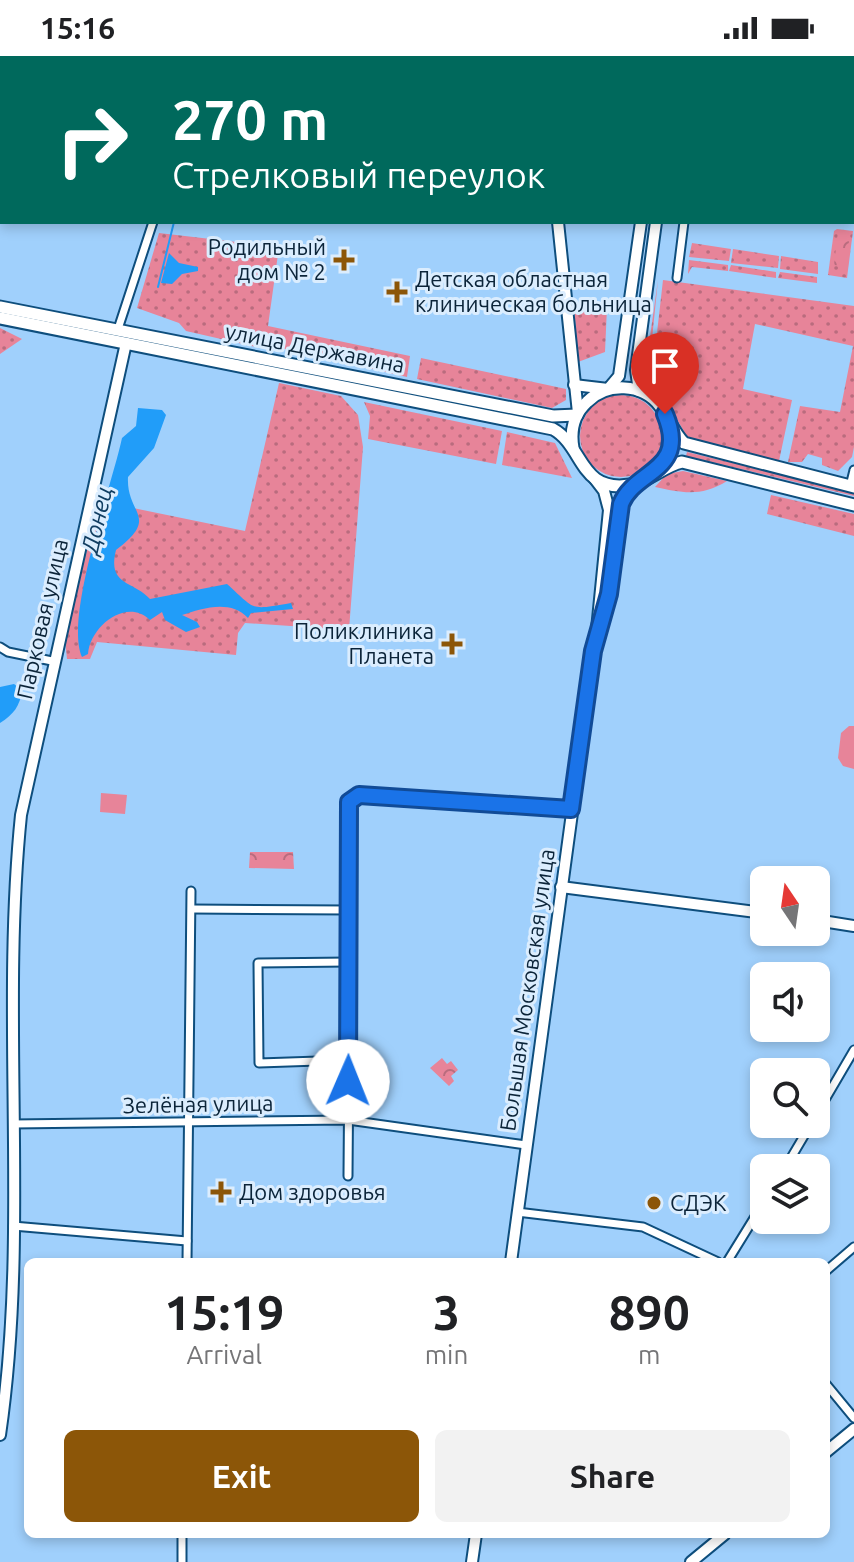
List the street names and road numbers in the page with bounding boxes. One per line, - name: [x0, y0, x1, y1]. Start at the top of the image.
- street label: улица Державина: [223, 318, 407, 377]
- street label: Парковая улица: [11, 536, 72, 701]
- street label: Большая Московская улица: [494, 847, 559, 1133]
- street label: Зелёная улица: [122, 1090, 274, 1117]

